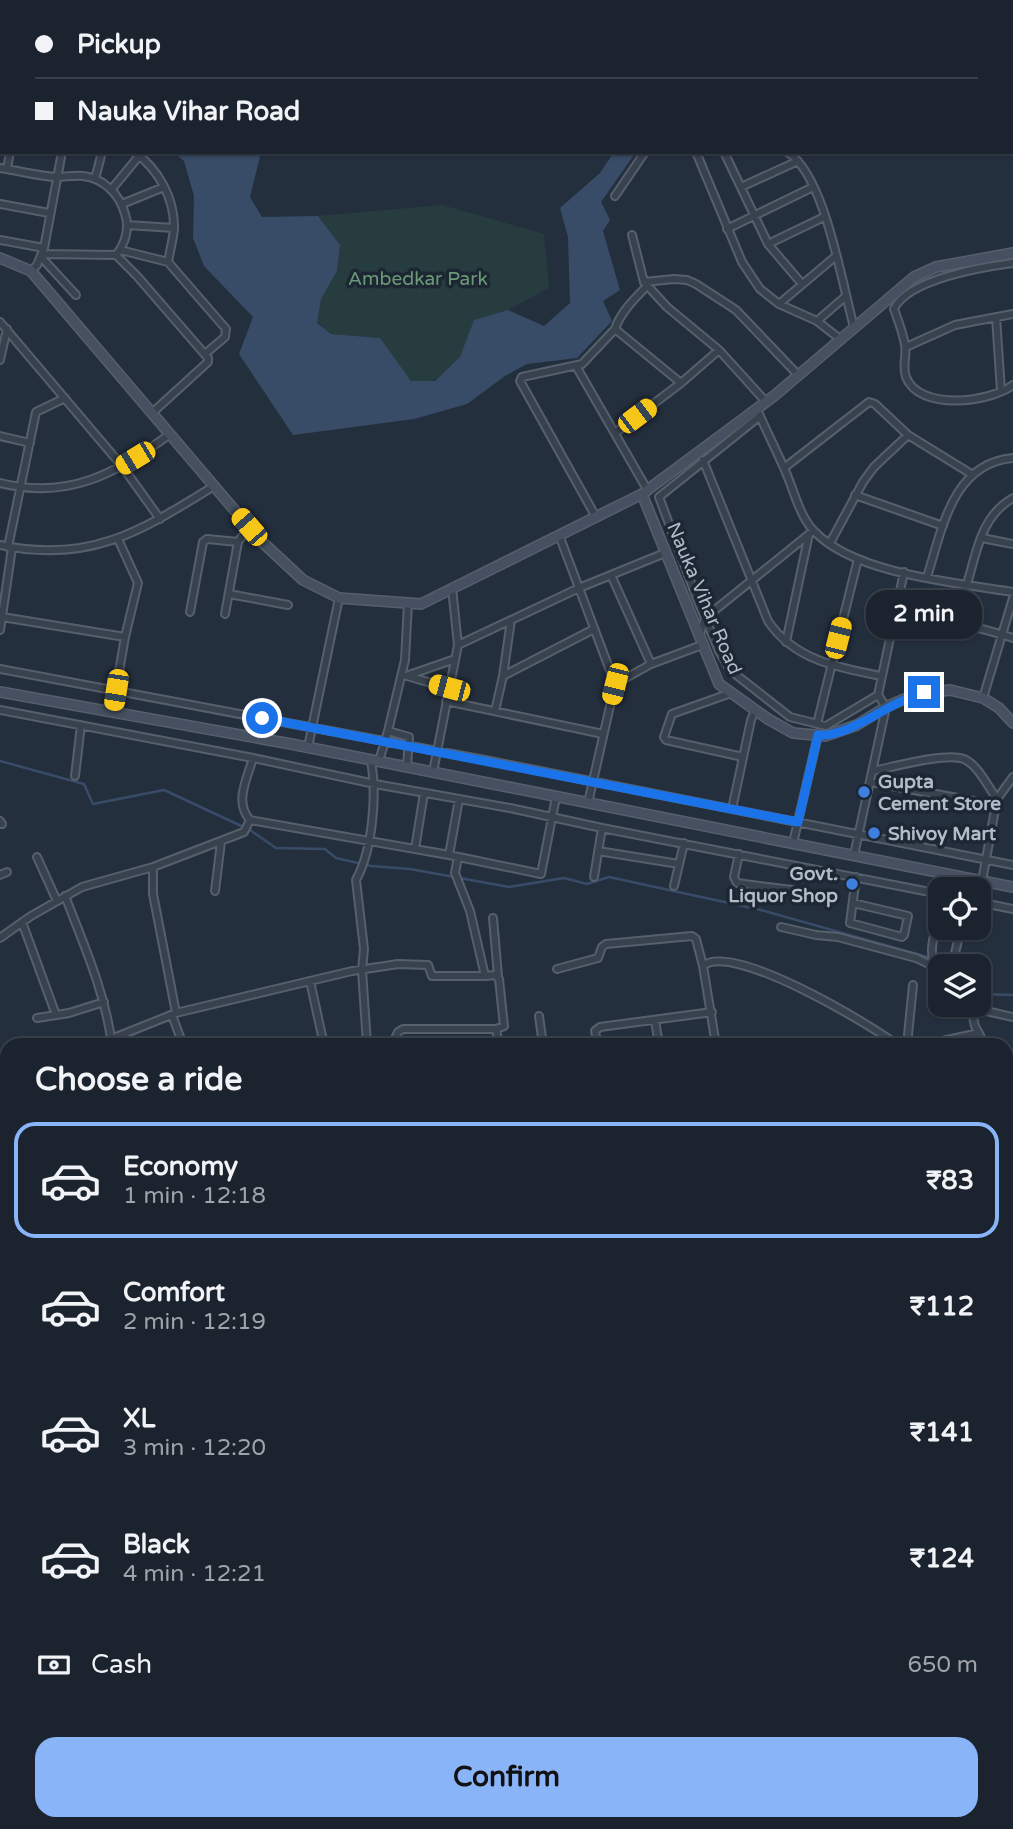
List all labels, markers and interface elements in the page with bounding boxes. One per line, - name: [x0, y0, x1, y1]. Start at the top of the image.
- text: Pickup: [77, 29, 161, 60]
- text: Nauka Vihar Road: [77, 96, 300, 127]
- park label: Ambedkar Park: [348, 268, 488, 290]
- car: [614, 395, 661, 437]
- car: [112, 438, 159, 478]
- car: [228, 504, 271, 550]
- street label: Nauka Vihar Road: [662, 519, 746, 678]
- callout: 2 min: [866, 590, 982, 640]
- text: 2 min: [893, 600, 955, 628]
- car: [823, 615, 854, 661]
- car: [600, 661, 631, 707]
- car: [103, 668, 130, 712]
- car: [426, 672, 473, 704]
- route end: [908, 676, 940, 708]
- route start: [246, 702, 278, 734]
- place label: Gupta Cement Store: [878, 771, 1001, 815]
- marker: Gupta Cement Store: [856, 784, 872, 800]
- place label: Shivoy Mart: [888, 823, 997, 846]
- marker: Shivoy Mart: [866, 825, 882, 841]
- place label: Govt. Liquor Shop: [728, 863, 838, 908]
- marker: Govt. Liquor Shop: [844, 876, 860, 892]
- map controls: [928, 877, 991, 1017]
- button: locate: [928, 877, 991, 940]
- button: layers: [928, 954, 991, 1017]
- text: Choose a ride: [35, 1061, 242, 1099]
- icon: car: [39, 1149, 102, 1212]
- text: Economy: [123, 1151, 238, 1182]
- text: ₹83: [926, 1165, 974, 1196]
- text: 1 min · 12:18: [123, 1182, 266, 1210]
- icon: car: [39, 1275, 102, 1338]
- text: Comfort: [123, 1277, 225, 1308]
- text: ₹112: [910, 1291, 974, 1322]
- text: 2 min · 12:19: [123, 1308, 266, 1336]
- icon: car: [39, 1401, 102, 1464]
- text: XL: [123, 1403, 155, 1434]
- text: ₹141: [910, 1417, 974, 1448]
- text: 3 min · 12:20: [123, 1434, 266, 1462]
- icon: car: [39, 1527, 102, 1590]
- text: Black: [123, 1529, 190, 1560]
- text: ₹124: [910, 1543, 974, 1574]
- text: 4 min · 12:21: [123, 1560, 266, 1588]
- icon: cash: [35, 1646, 73, 1684]
- text: Cash: [91, 1649, 152, 1680]
- text: 650 m: [908, 1651, 978, 1679]
- button: Confirm: [35, 1737, 978, 1817]

